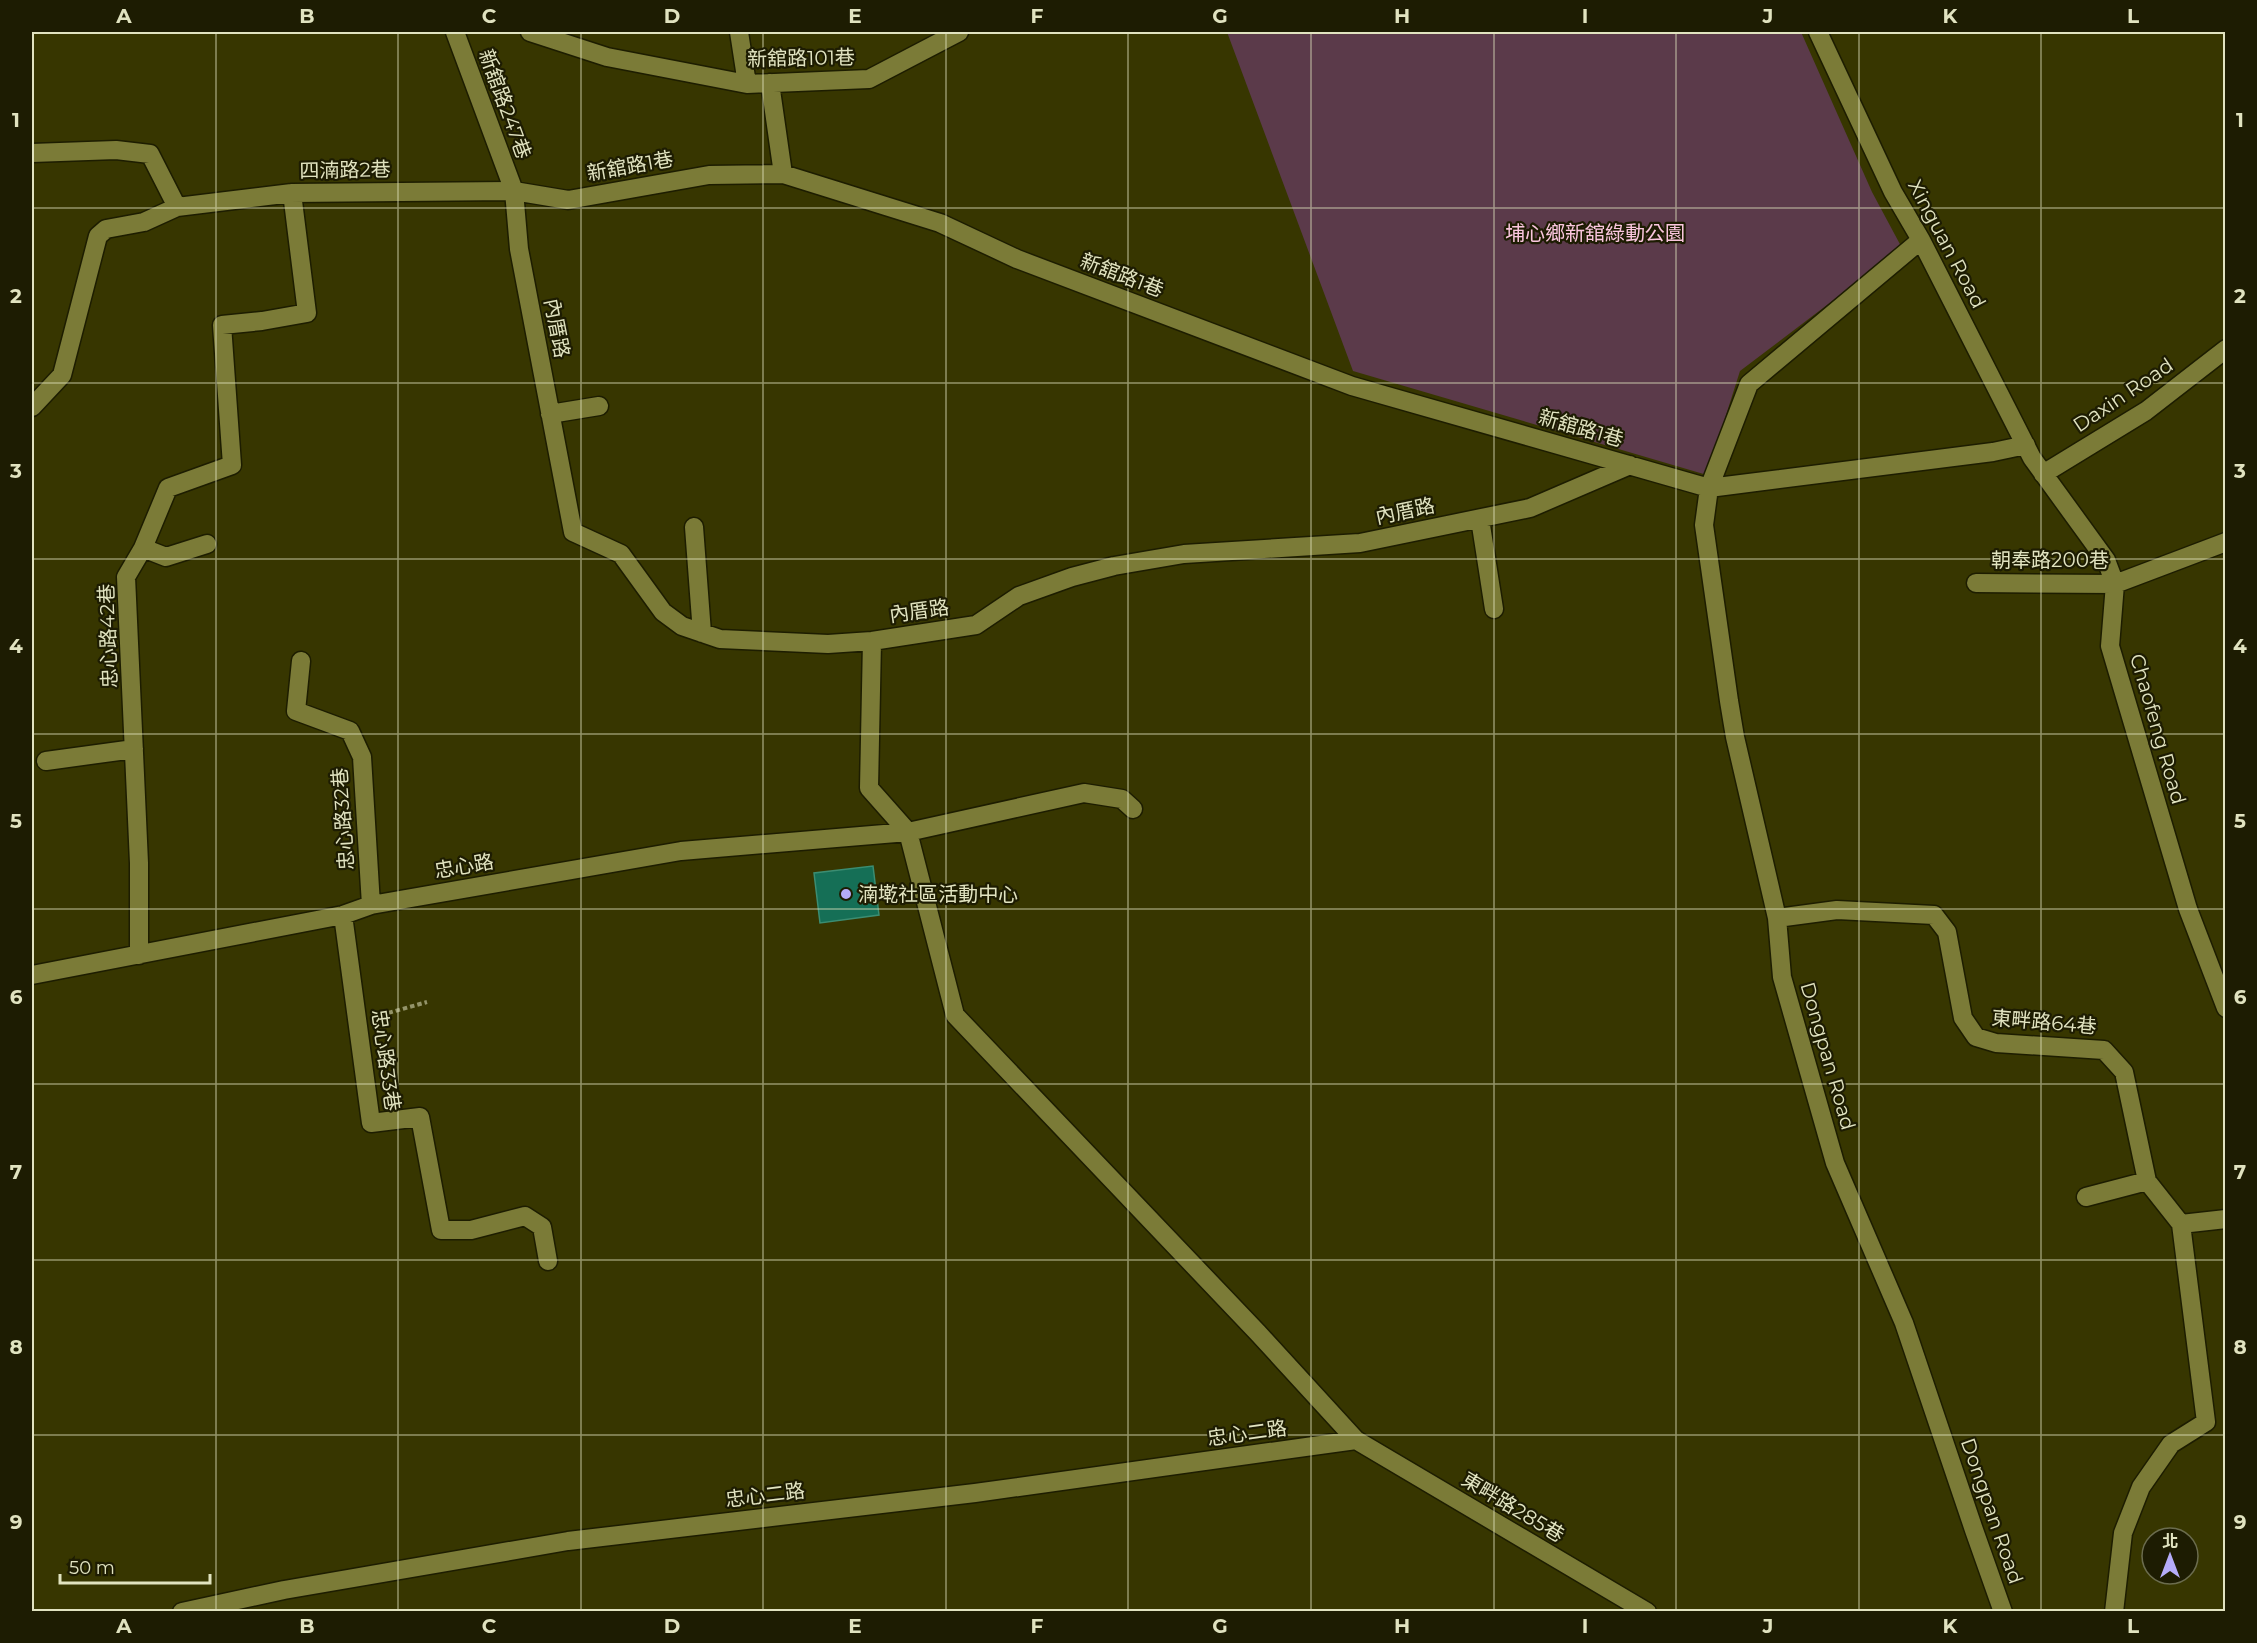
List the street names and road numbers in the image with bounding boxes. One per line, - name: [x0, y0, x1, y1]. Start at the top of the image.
- street label: 新舘路101巷: [747, 45, 855, 71]
- street label: 新舘路247巷: [474, 46, 536, 162]
- street label: 新舘路1巷: [585, 147, 675, 185]
- street label: 四湳路2巷: [299, 157, 391, 183]
- street label: Xinguan Road: [1903, 176, 1991, 312]
- street label: 新舘路1巷: [1077, 248, 1167, 302]
- street label: 內厝路: [539, 296, 575, 360]
- street label: Daxin Road: [2068, 353, 2178, 437]
- street label: 新舘路1巷: [1536, 404, 1626, 452]
- street label: 內厝路: [1373, 493, 1437, 529]
- street label: 朝奉路200巷: [1991, 548, 2109, 572]
- street label: 忠心路42巷: [94, 583, 122, 689]
- street label: 內厝路: [888, 595, 950, 627]
- street label: Chaofeng Road: [2125, 651, 2191, 807]
- street label: 忠心路32巷: [327, 767, 359, 871]
- street label: 忠心路: [432, 849, 496, 883]
- street label: Dongpan Road: [1795, 979, 1861, 1133]
- street label: 東畔路64巷: [1990, 1005, 2098, 1039]
- street label: 忠心路33巷: [367, 1008, 405, 1112]
- street label: 忠心二路: [1206, 1416, 1288, 1450]
- street label: Dongpan Road: [1956, 1435, 2028, 1587]
- street label: 東畔路285巷: [1457, 1467, 1569, 1547]
- street label: 忠心二路: [724, 1478, 806, 1512]

